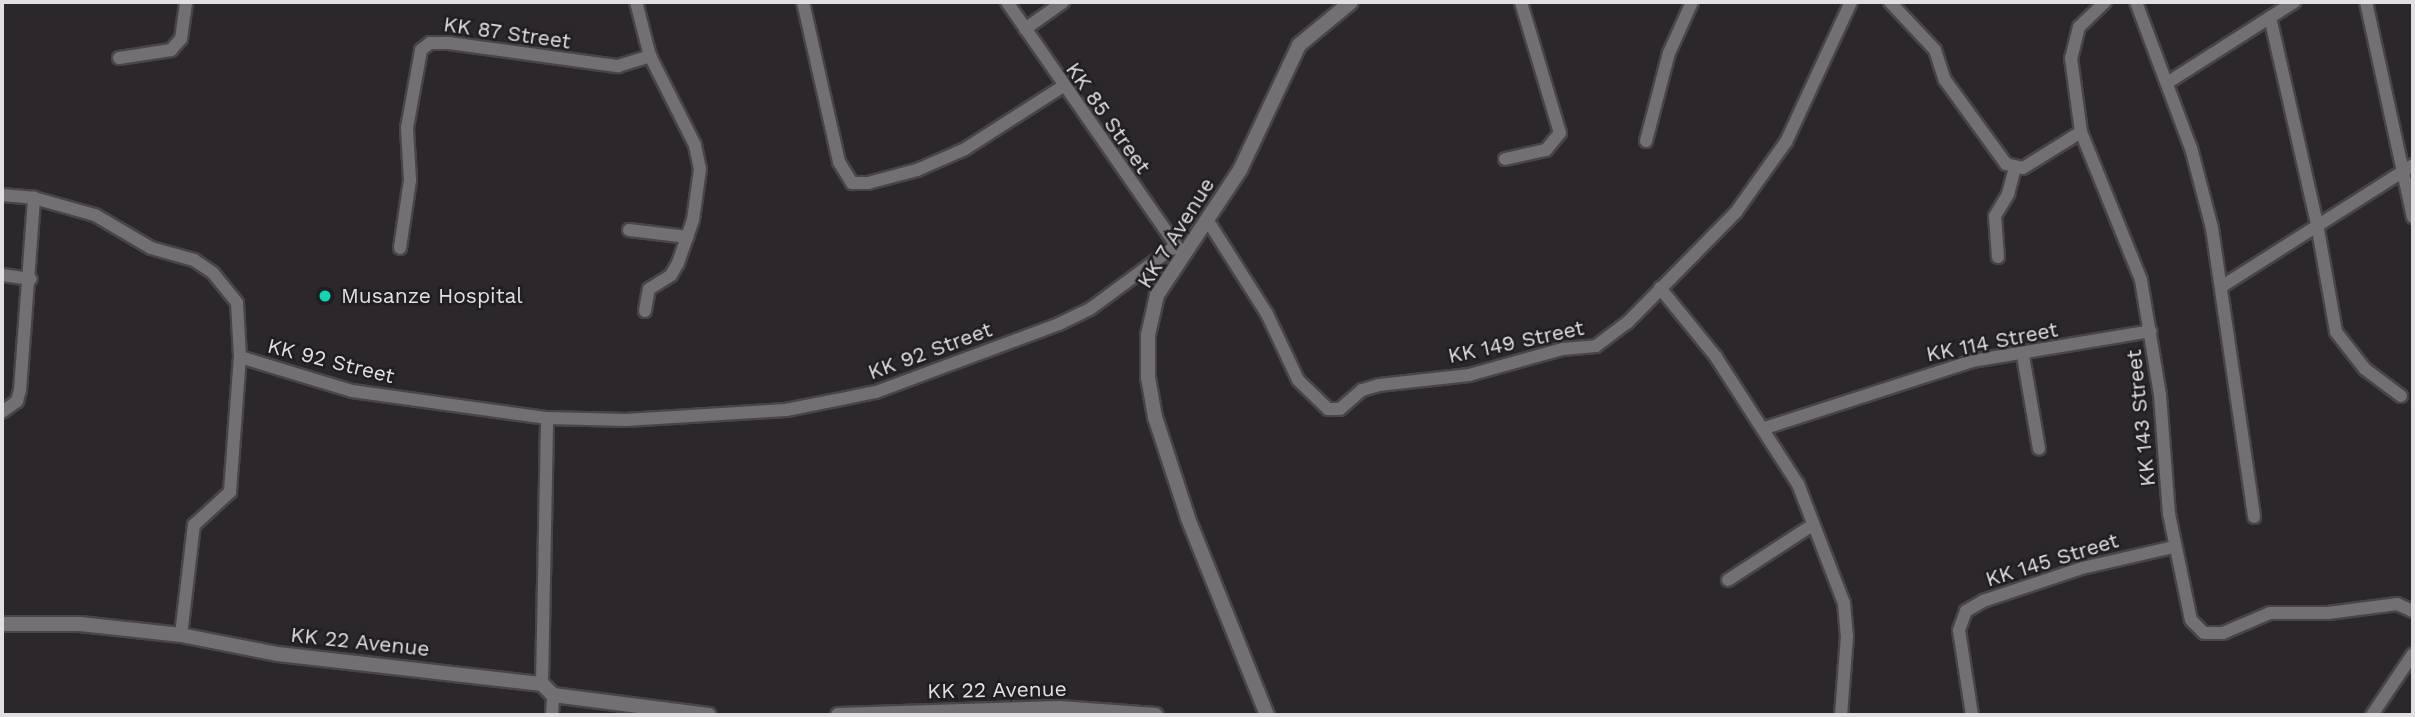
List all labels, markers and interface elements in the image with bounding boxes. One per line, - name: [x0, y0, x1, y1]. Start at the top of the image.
- street label: KK 87 Street: [441, 12, 573, 54]
- street label: KK 85 Street: [1060, 57, 1156, 179]
- street label: KK 7 Avenue: [1131, 172, 1221, 294]
- place label: Musanze Hospital: [341, 283, 523, 309]
- marker: Musanze Hospital: [315, 286, 335, 306]
- street label: KK 149 Street: [1445, 315, 1587, 369]
- street label: KK 92 Street: [864, 317, 996, 385]
- street label: KK 114 Street: [1924, 317, 2060, 367]
- street label: KK 92 Street: [265, 333, 397, 389]
- street label: KK 143 Street: [2121, 348, 2161, 488]
- street label: KK 145 Street: [1982, 528, 2122, 592]
- street label: KK 22 Avenue: [289, 622, 431, 662]
- street label: KK 22 Avenue: [926, 676, 1068, 704]

